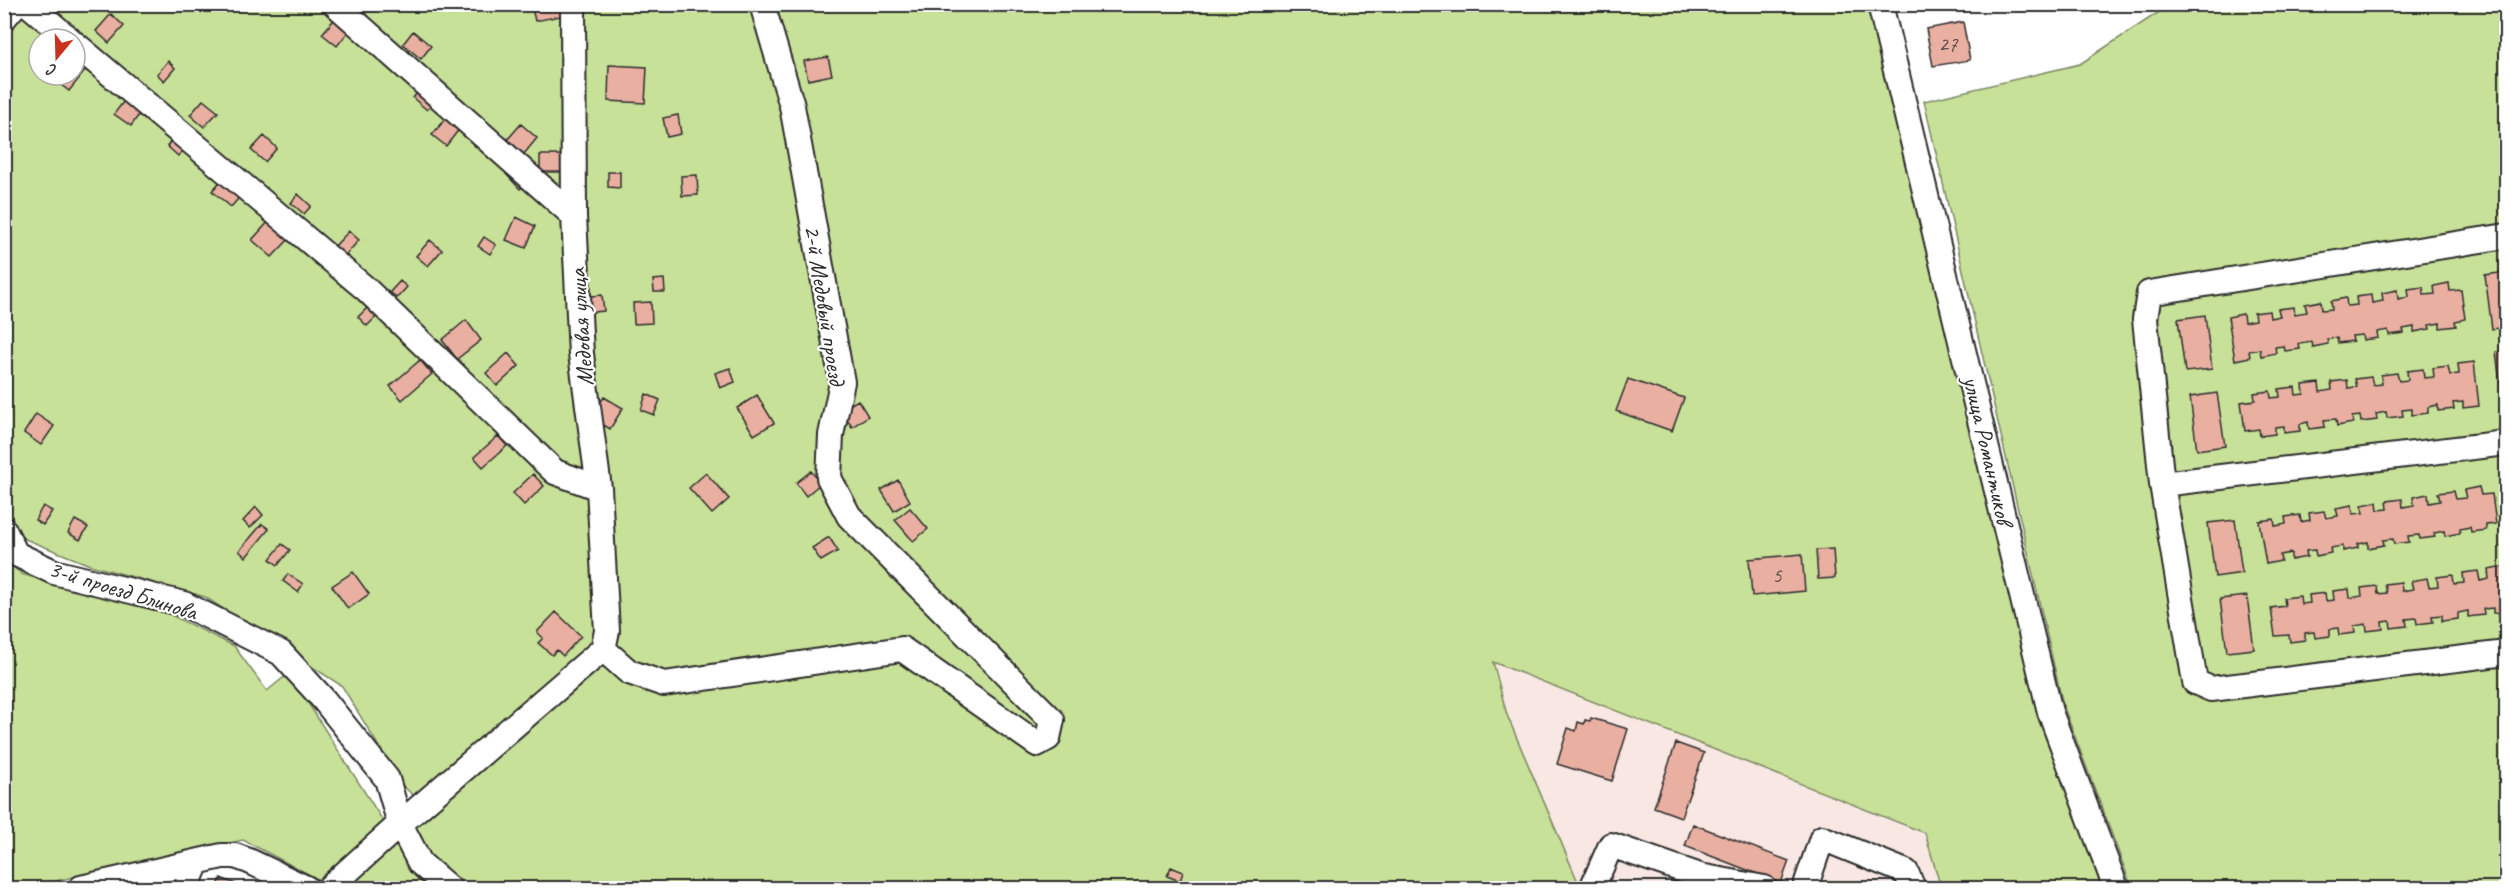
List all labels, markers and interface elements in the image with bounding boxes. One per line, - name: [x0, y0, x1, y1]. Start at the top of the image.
- north arrow: [27, 27, 87, 87]
- house number: 27: [1939, 31, 1959, 57]
- text: С: [43, 59, 59, 81]
- street label: 2-й Медовый проезд: [798, 223, 853, 389]
- street label: Медовая улица: [562, 266, 600, 387]
- street label: улица Романтиков: [1956, 371, 2021, 532]
- street label: 3-й проезд Блинова: [45, 553, 202, 627]
- house number: 5: [1772, 562, 1783, 588]

